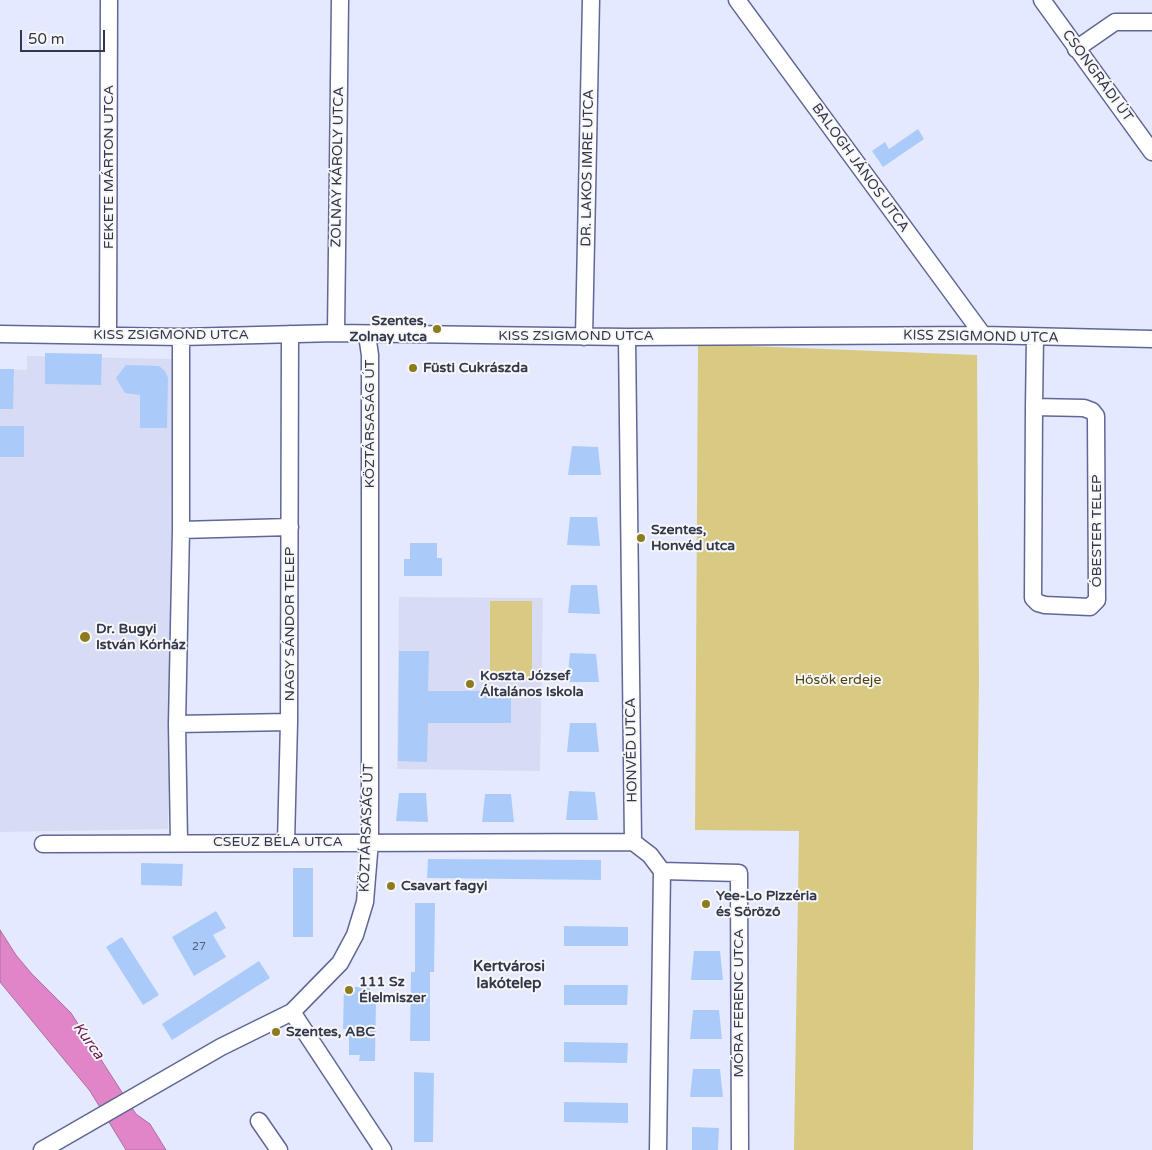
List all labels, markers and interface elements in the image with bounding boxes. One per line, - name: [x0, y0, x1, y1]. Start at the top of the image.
- scale bar: [22, 20, 108, 52]
- street label: CSONGRÁDI ÚT: [1058, 27, 1136, 125]
- text: 50 m: [28, 30, 65, 48]
- street label: FEKETE MÁRTON UTCA: [101, 85, 117, 249]
- street label: ZOLNAY KÁROLY UTCA: [328, 86, 348, 248]
- street label: DR. LAKOS IMRE UTCA: [578, 89, 598, 247]
- street label: BALOGH JÁNOS UTCA: [808, 100, 912, 236]
- place label: Szentes, Zolnay utca: [350, 313, 427, 346]
- marker: Szentes, Zolnay utca: [431, 323, 443, 335]
- street label: KISS ZSIGMOND UTCA: [93, 327, 249, 343]
- street label: KISS ZSIGMOND UTCA: [903, 327, 1059, 347]
- street label: KISS ZSIGMOND UTCA: [498, 328, 654, 344]
- street label: KÖZTÁRSASÁG ÚT: [362, 360, 378, 488]
- place label: Füsti Cukrászda: [423, 360, 528, 376]
- marker: Füsti Cukrászda: [407, 362, 419, 374]
- street label: ÓBESTER TELEP: [1089, 474, 1105, 588]
- place label: Szentes, Honvéd utca: [651, 522, 735, 554]
- marker: Szentes, Honvéd utca: [635, 532, 647, 544]
- street label: NAGY SÁNDOR TELEP: [282, 547, 298, 701]
- place label: Dr. Bugyi István Kórház: [96, 621, 186, 654]
- marker: Dr. Bugyi István Kórház: [78, 630, 92, 644]
- place label: Koszta József Általános Iskola: [480, 668, 584, 700]
- park label: Hősök erdeje: [795, 672, 881, 688]
- marker: Koszta József Általános Iskola: [464, 678, 476, 690]
- street label: HONVÉD UTCA: [623, 697, 641, 803]
- street label: KÖZTÁRSASÁG ÚT: [356, 763, 378, 893]
- street label: CSEUZ BÉLA UTCA: [213, 834, 343, 850]
- place label: Csavart fagyi: [401, 878, 487, 894]
- marker: Csavart fagyi: [385, 880, 397, 892]
- place label: Yee-Lo Pizzéria és Söröző: [716, 888, 817, 920]
- marker: Yee-Lo Pizzéria és Söröző: [700, 898, 712, 910]
- street label: MÓRA FERENC UTCA: [731, 929, 747, 1077]
- house number: 27: [192, 940, 206, 954]
- district label: Kertvárosi lakótelep: [473, 958, 545, 993]
- place label: 111 Sz Élelmiszer: [359, 974, 426, 1006]
- marker: 111 Sz Élelmiszer: [343, 984, 355, 996]
- water label: Kurca: [69, 1019, 107, 1063]
- place label: Szentes, ABC: [286, 1024, 375, 1040]
- marker: Szentes, ABC: [270, 1026, 282, 1038]

